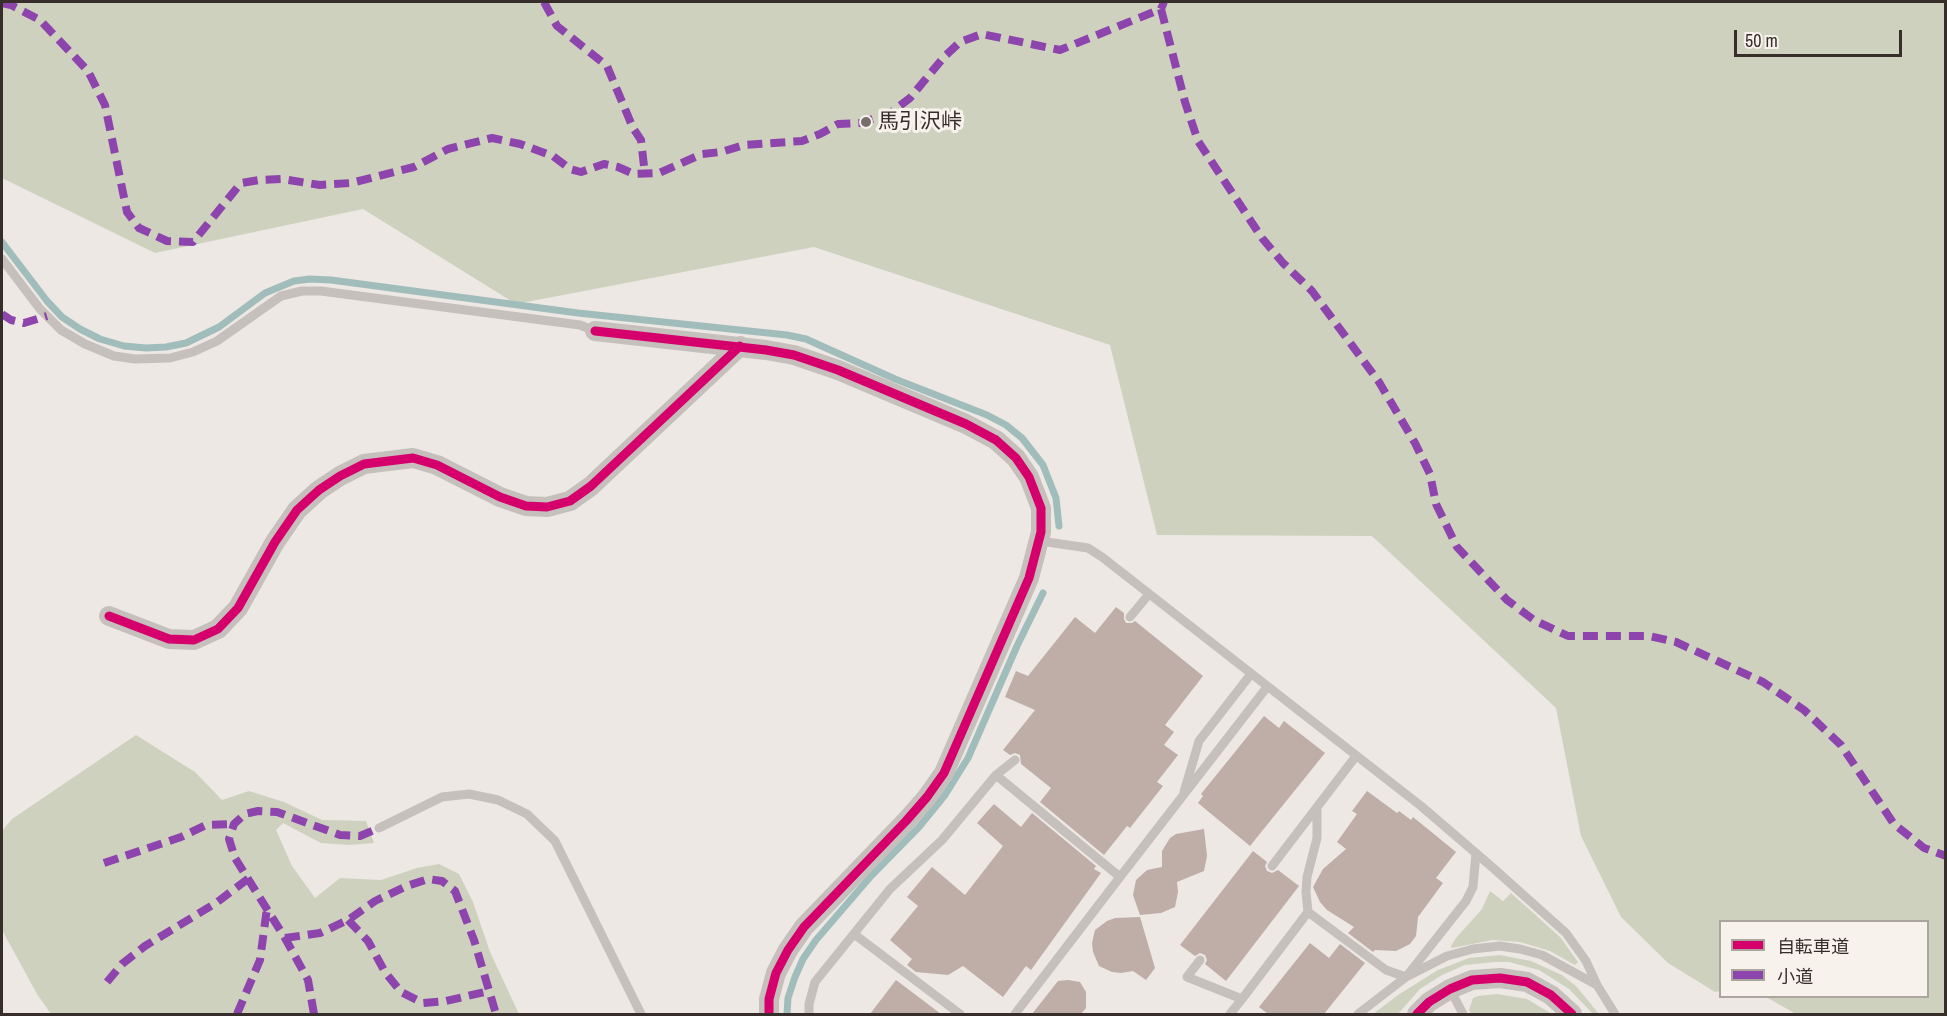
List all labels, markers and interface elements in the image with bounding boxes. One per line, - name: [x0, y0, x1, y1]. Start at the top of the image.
- scale bar: [1737, 18, 1905, 56]
- text: 50 m: [1745, 28, 1778, 53]
- place label: 馬引沢峠: [878, 109, 962, 135]
- marker: 馬引沢峠: [859, 115, 873, 129]
- legend: [1719, 920, 1929, 998]
- text: 自転車道: [1777, 934, 1849, 959]
- text: 小道: [1777, 964, 1813, 989]

